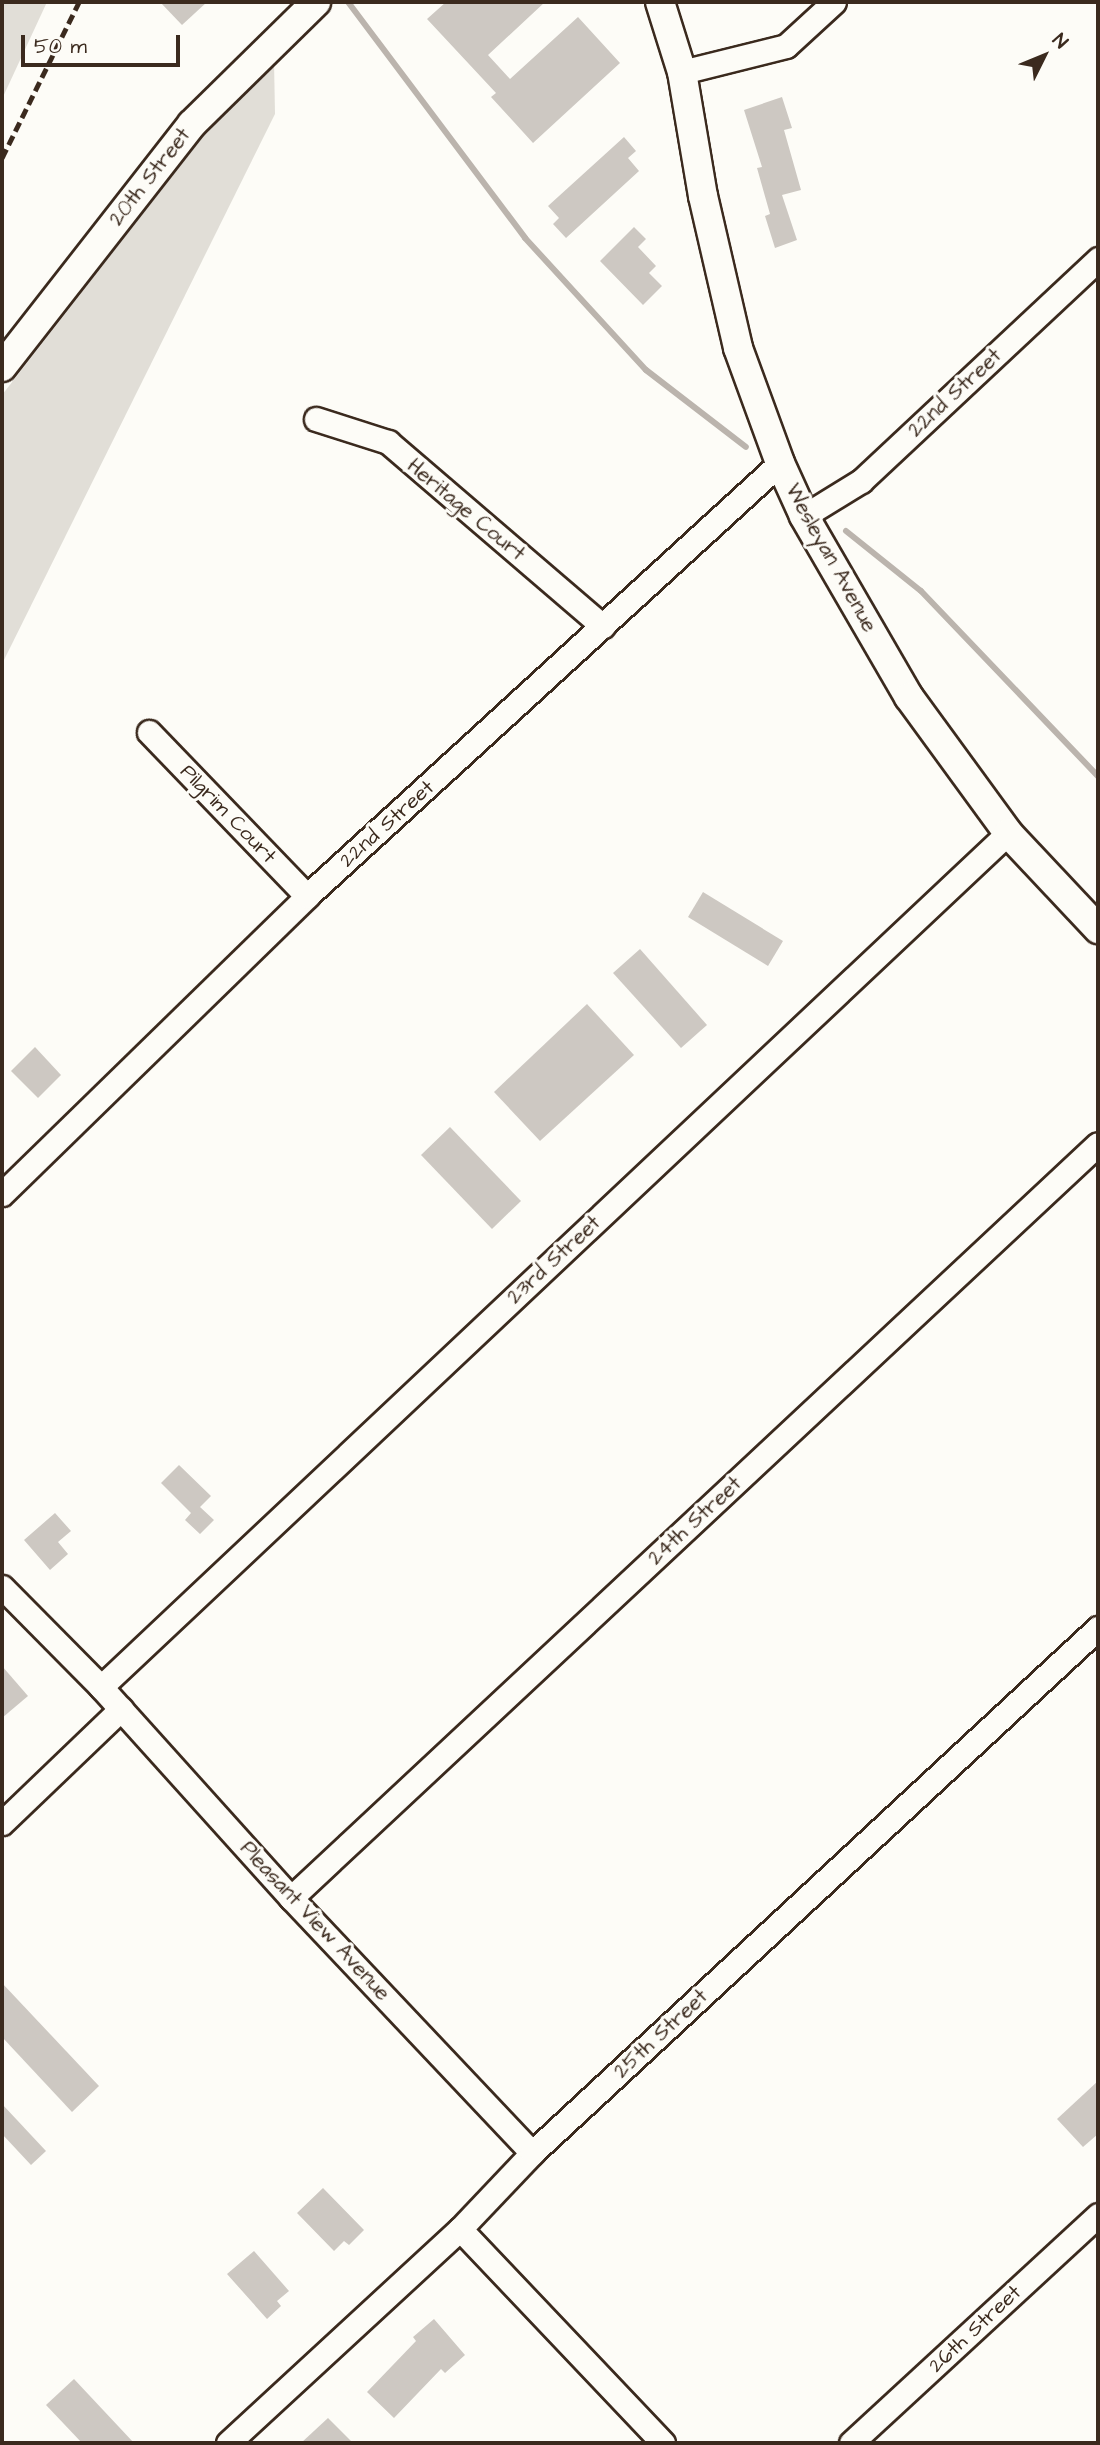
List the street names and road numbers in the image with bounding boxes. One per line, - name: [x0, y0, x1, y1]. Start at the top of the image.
- street label: 20th Street: [104, 123, 196, 231]
- street label: 22nd Street: [903, 343, 1007, 443]
- street label: Heritage Court: [402, 453, 530, 567]
- street label: Wesleyan Avenue: [780, 479, 882, 637]
- street label: Pilgrim Court: [175, 759, 281, 869]
- street label: 22nd Street: [335, 775, 439, 873]
- street label: 23rd Street: [502, 1210, 606, 1310]
- street label: 24th Street: [643, 1471, 747, 1571]
- street label: Pleasant View Avenue: [235, 1836, 395, 2006]
- street label: 25th Street: [609, 1984, 713, 2084]
- street label: 26th Street: [924, 2280, 1026, 2378]

